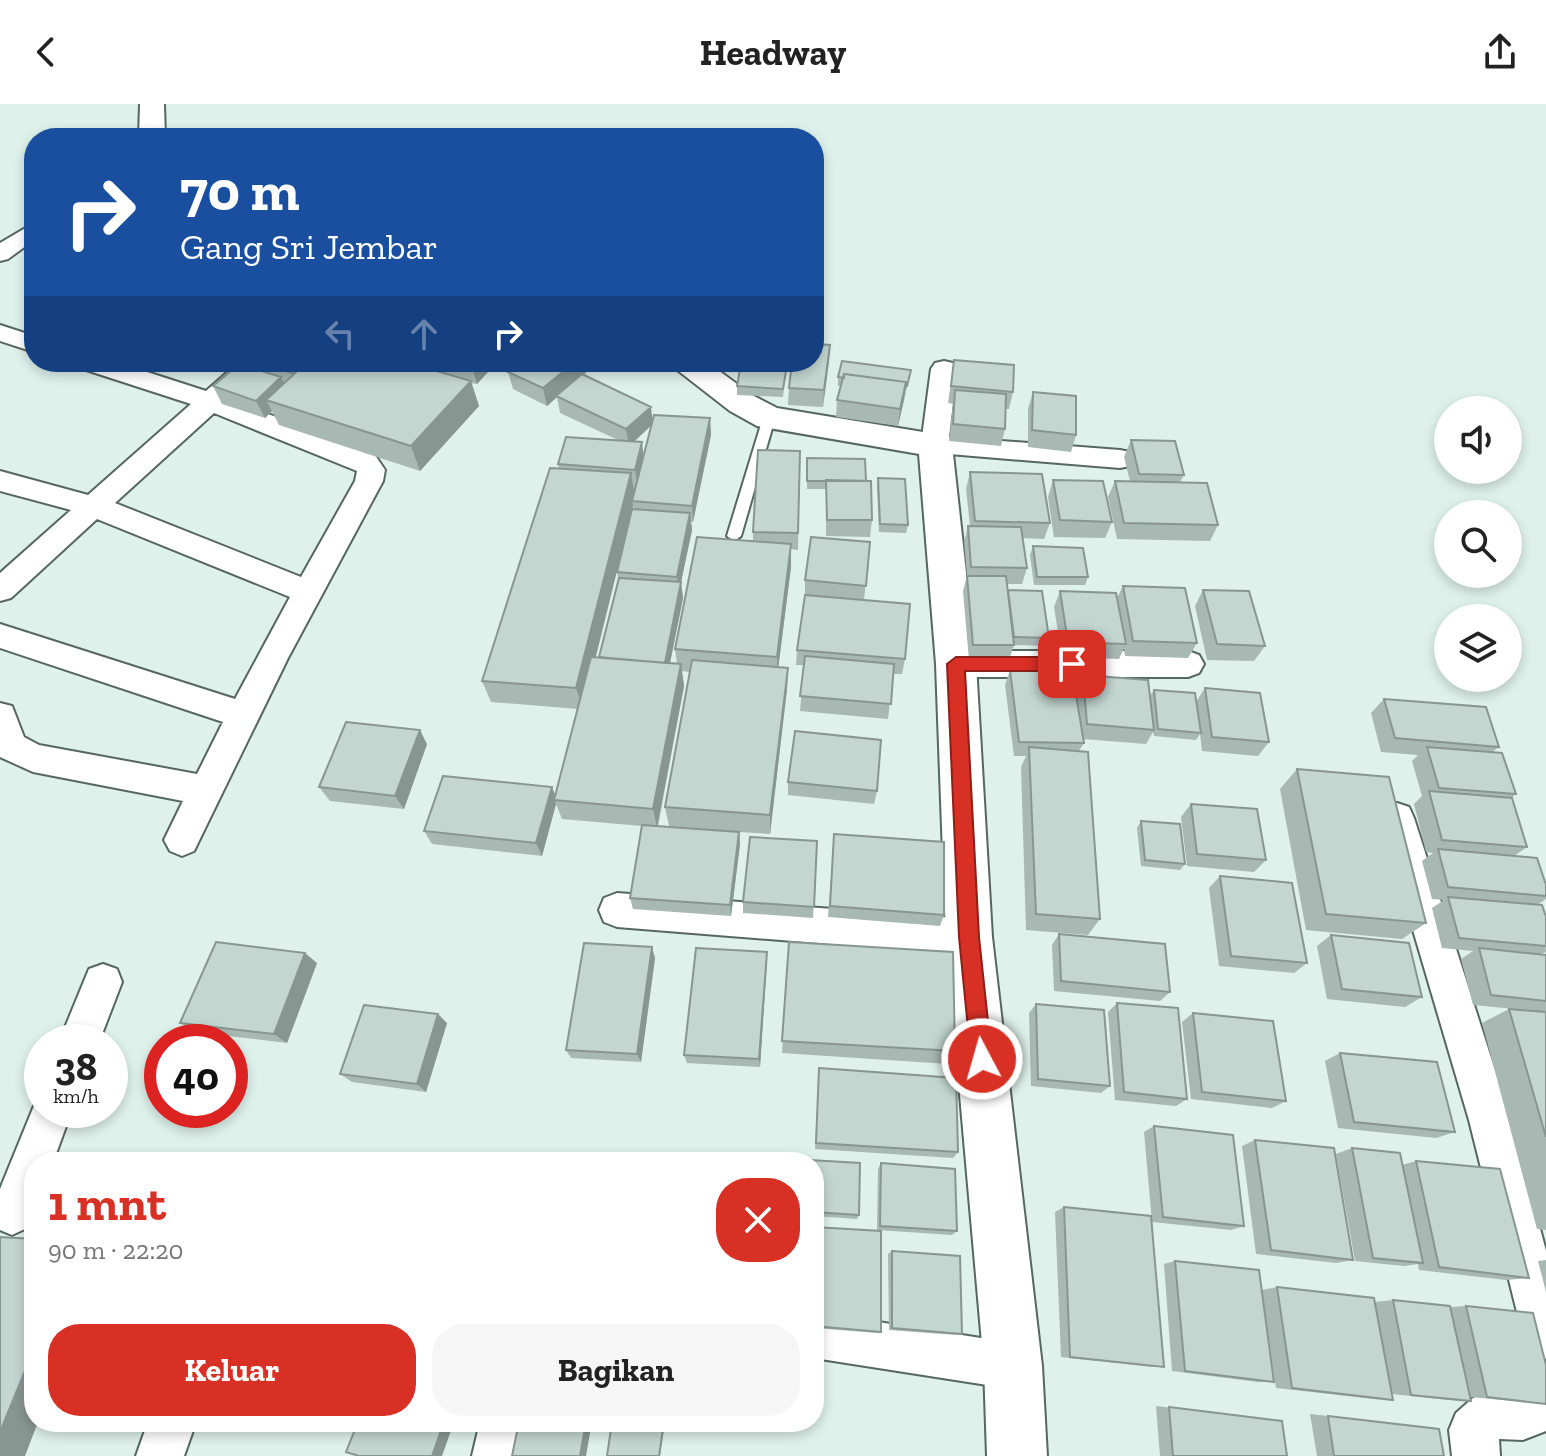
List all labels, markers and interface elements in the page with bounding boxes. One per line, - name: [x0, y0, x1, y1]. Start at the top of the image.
- icon: back: [24, 30, 68, 74]
- icon: share: [1478, 30, 1522, 74]
- text: Headway: [700, 31, 846, 74]
- text: 70 m: [180, 157, 300, 224]
- icon: right: [48, 160, 152, 264]
- text: Gang Sri Jembar: [180, 225, 438, 268]
- icon: left: [318, 312, 362, 356]
- icon: ahead: [402, 312, 446, 356]
- icon: right: [486, 312, 530, 356]
- map controls: [1434, 396, 1522, 692]
- button: sound: [1434, 396, 1522, 484]
- button: search: [1434, 500, 1522, 588]
- button: layers: [1434, 604, 1522, 692]
- pin: [1038, 630, 1106, 698]
- icon: arrive: [1050, 642, 1094, 686]
- position arrow: [940, 1017, 1024, 1101]
- speed limit sign: 40: [144, 1024, 248, 1128]
- text: 38: [55, 1042, 97, 1090]
- text: km/h: [53, 1084, 99, 1108]
- text: 1 mnt: [48, 1175, 166, 1232]
- button: close: [716, 1178, 800, 1262]
- text: 90 m · 22:20: [48, 1234, 184, 1266]
- button: Keluar: [48, 1324, 416, 1416]
- button: Bagikan: [432, 1324, 800, 1416]

